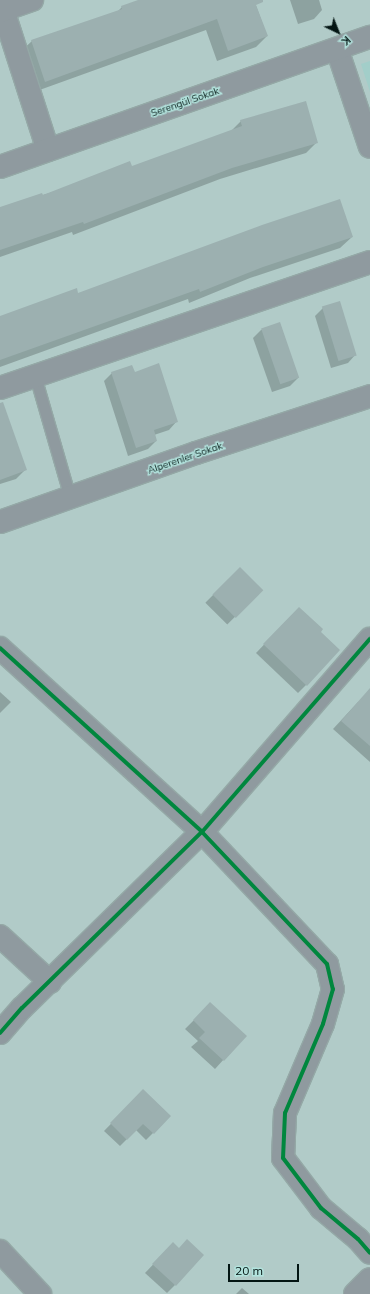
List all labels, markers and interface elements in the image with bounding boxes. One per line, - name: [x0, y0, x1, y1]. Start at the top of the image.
- north arrow: [318, 12, 358, 52]
- text: K: [339, 33, 354, 48]
- street label: Serengül Sokak: [149, 85, 221, 119]
- street label: Alperenler Sokak: [146, 440, 224, 476]
- scale bar: [230, 1256, 301, 1282]
- text: 20 m: [235, 1263, 263, 1278]

